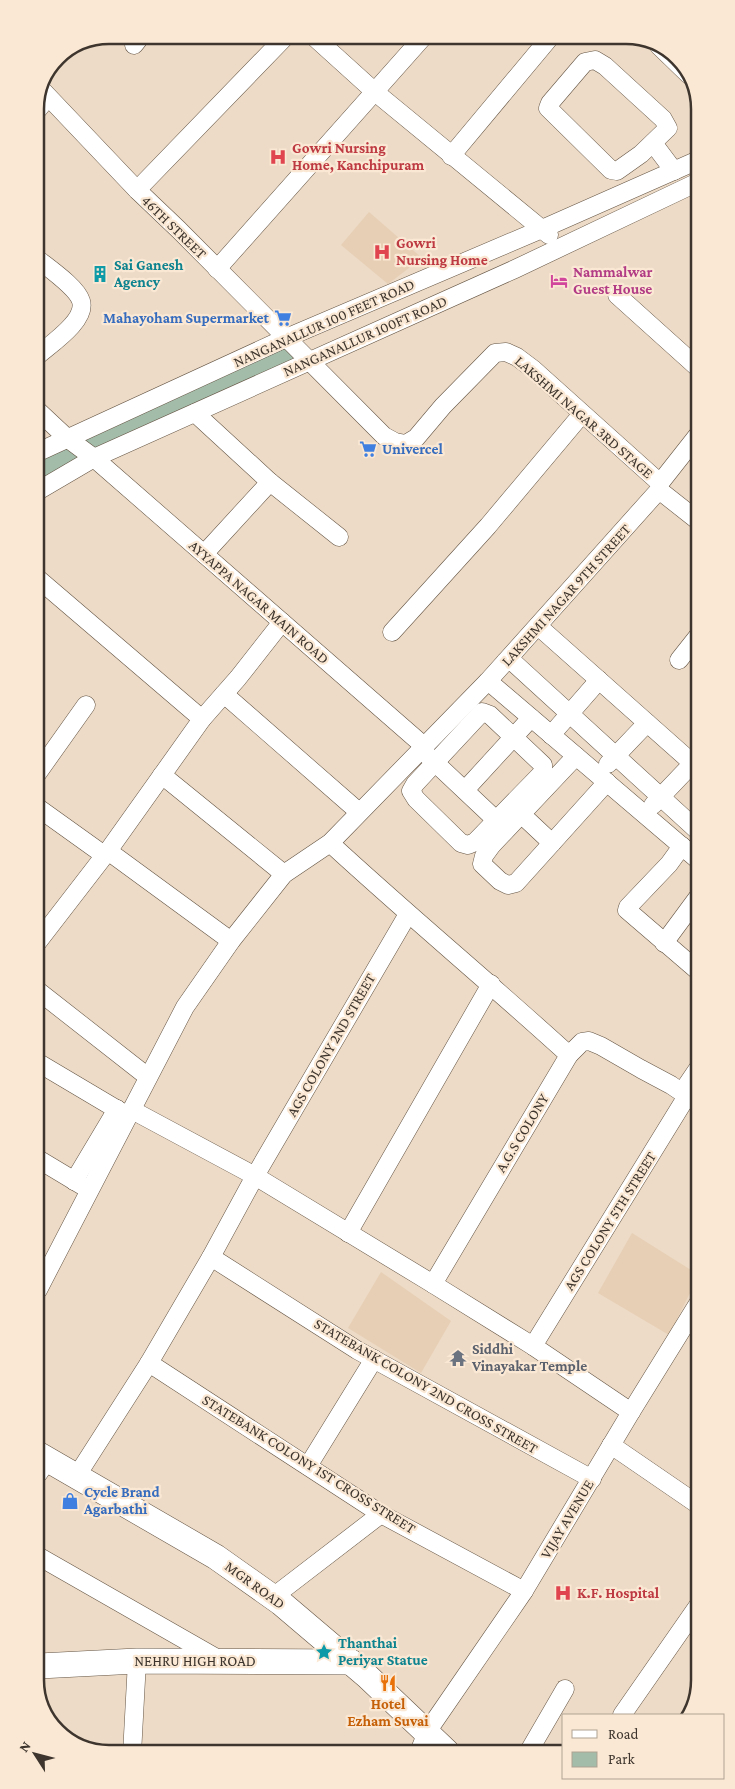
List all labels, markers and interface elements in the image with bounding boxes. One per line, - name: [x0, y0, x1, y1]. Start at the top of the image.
- place label: Gowri Nursing Home, Kanchipuram: [292, 140, 425, 173]
- hospital icon: Gowri Nursing Home, Kanchipuram: [268, 147, 288, 167]
- street label: 46TH STREET: [138, 192, 210, 262]
- place label: Gowri Nursing Home: [396, 235, 488, 268]
- hospital icon: Gowri Nursing Home: [372, 242, 392, 262]
- place label: Sai Ganesh Agency: [113, 257, 184, 290]
- building icon: Sai Ganesh Agency: [90, 264, 110, 284]
- place label: Nammalwar Guest House: [573, 264, 653, 297]
- hotel icon: Nammalwar Guest House: [549, 271, 569, 291]
- street label: NANGANALLUR 100 FEET ROAD: [231, 276, 417, 370]
- street label: NANGANALLUR 100FT ROAD: [281, 293, 449, 379]
- supermarket icon: Mahayoham Supermarket: [273, 308, 293, 328]
- place label: Mahayoham Supermarket: [103, 310, 270, 326]
- street label: LAKSHMI NAGAR 3RD STAGE: [512, 353, 656, 481]
- supermarket icon: Univercel: [358, 439, 378, 459]
- place label: Univercel: [382, 441, 443, 457]
- street label: LAKSHMI NAGAR 9TH STREET: [498, 521, 634, 669]
- street label: AYYAPPA NAGAR MAIN ROAD: [186, 537, 332, 667]
- street label: AGS COLONY 2ND STREET: [284, 971, 378, 1119]
- street label: A.G.S COLONY: [492, 1091, 552, 1175]
- street label: AGS COLONY 5TH STREET: [561, 1149, 659, 1293]
- street label: STATEBANK COLONY 2ND CROSS STREET: [311, 1315, 541, 1457]
- place label: Siddhi Vinayakar Temple: [471, 1341, 587, 1374]
- temple icon: Siddhi Vinayakar Temple: [448, 1348, 468, 1368]
- street label: STATEBANK COLONY 1ST CROSS STREET: [199, 1391, 419, 1537]
- street label: VIJAY AVENUE: [537, 1477, 598, 1562]
- place label: Cycle Brand Agarbathi: [83, 1484, 160, 1517]
- shop icon: Cycle Brand Agarbathi: [60, 1491, 80, 1511]
- street label: MGR ROAD: [222, 1558, 288, 1612]
- hospital icon: K.F. Hospital: [553, 1583, 573, 1603]
- place label: K.F. Hospital: [577, 1585, 660, 1601]
- place label: Thanthai Periyar Statue: [338, 1635, 428, 1668]
- place icon: Thanthai Periyar Statue: [314, 1642, 334, 1662]
- street label: NEHRU HIGH ROAD: [134, 1653, 256, 1669]
- restaurant icon: Hotel Ezham Suvai: [378, 1673, 398, 1693]
- place label: Hotel Ezham Suvai: [347, 1696, 429, 1729]
- legend: [562, 1714, 725, 1779]
- text: Road: [608, 1726, 639, 1742]
- north arrow: [10, 1729, 60, 1779]
- text: N: [15, 1737, 34, 1755]
- text: Park: [608, 1751, 635, 1767]

